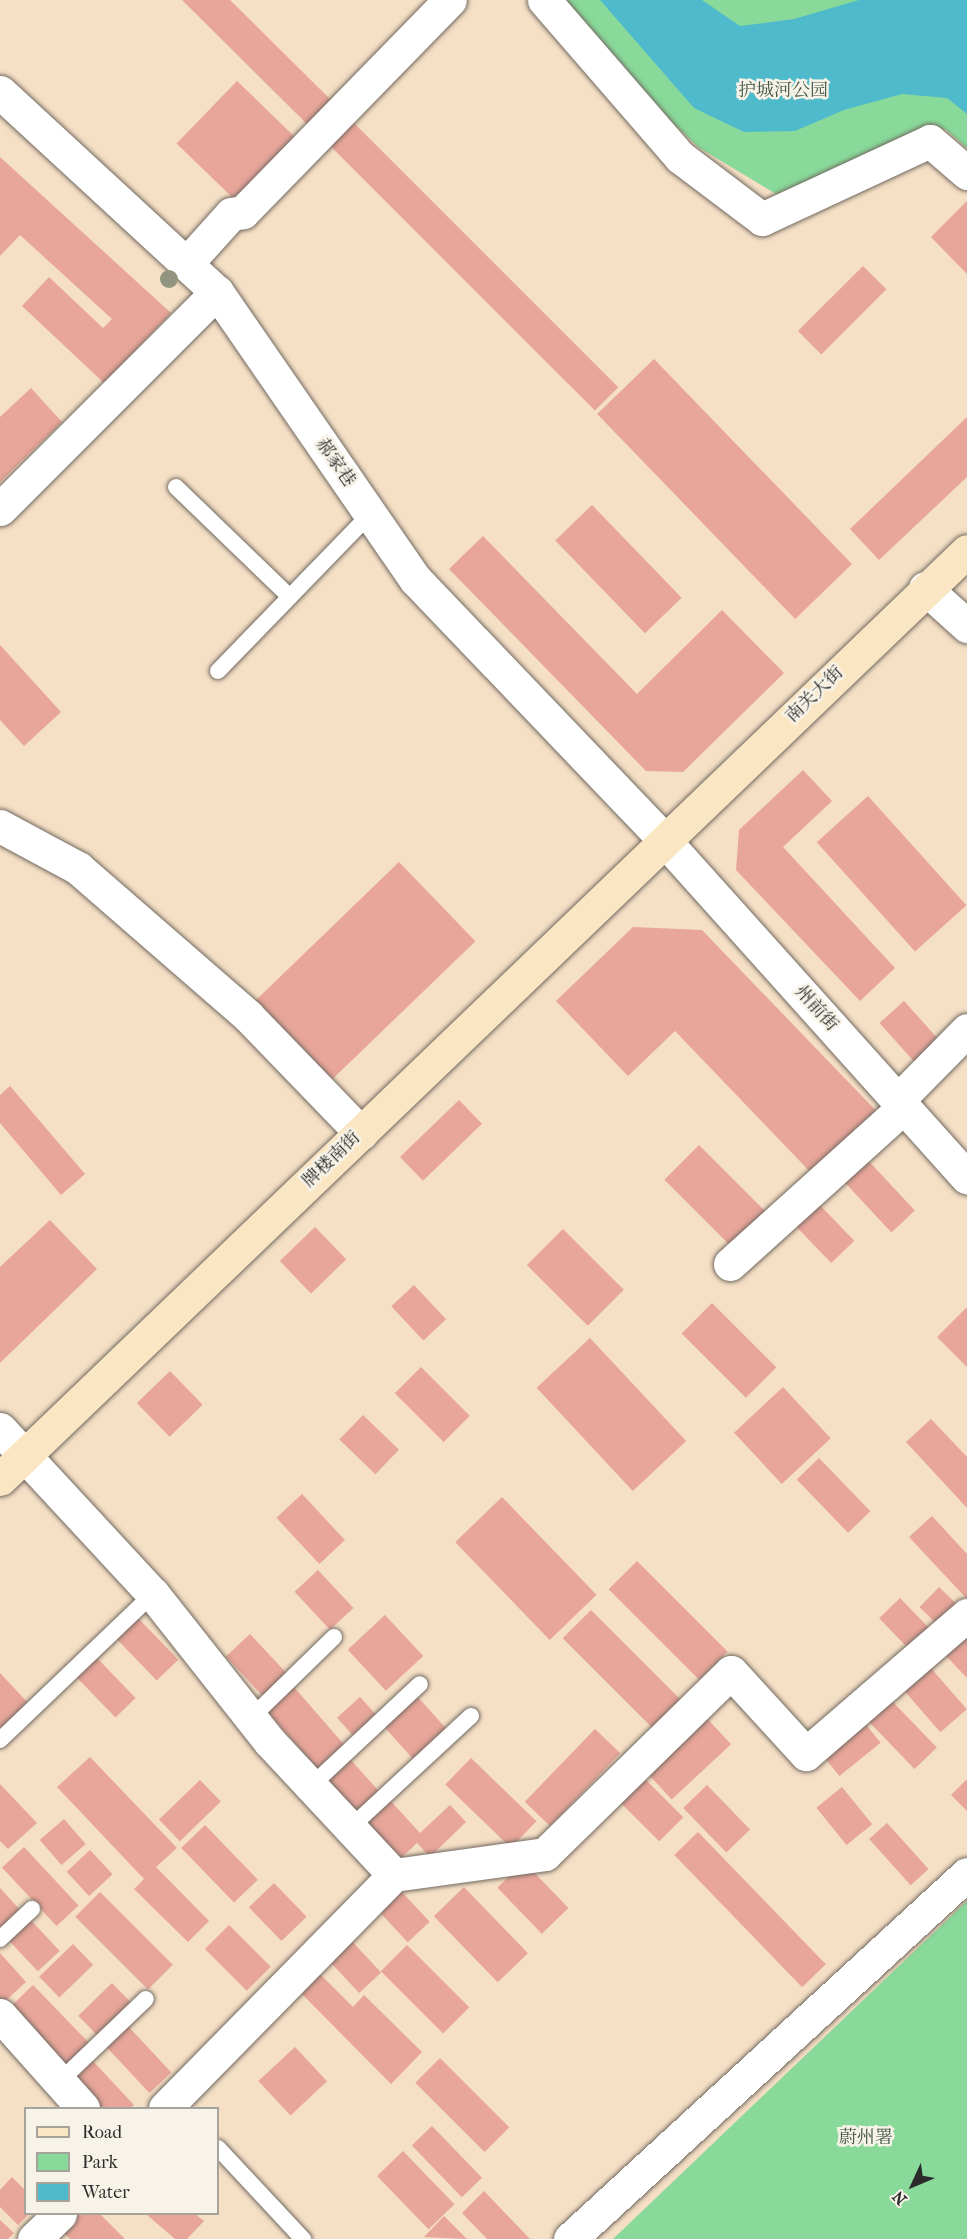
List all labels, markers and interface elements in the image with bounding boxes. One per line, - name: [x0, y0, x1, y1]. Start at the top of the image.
- park label: 护城河公园: [738, 80, 828, 102]
- street label: 郝家巷: [311, 435, 359, 491]
- street label: 南关大街: [782, 662, 848, 728]
- street label: 州前街: [790, 982, 842, 1036]
- street label: 牌楼南街: [299, 1127, 365, 1193]
- legend: [24, 2107, 219, 2215]
- text: Road: [82, 2122, 122, 2143]
- park label: 蔚州署: [839, 2127, 893, 2149]
- text: Park: [82, 2152, 118, 2173]
- north arrow: [883, 2155, 943, 2215]
- text: Water: [82, 2182, 130, 2203]
- text: N: [889, 2187, 911, 2209]

